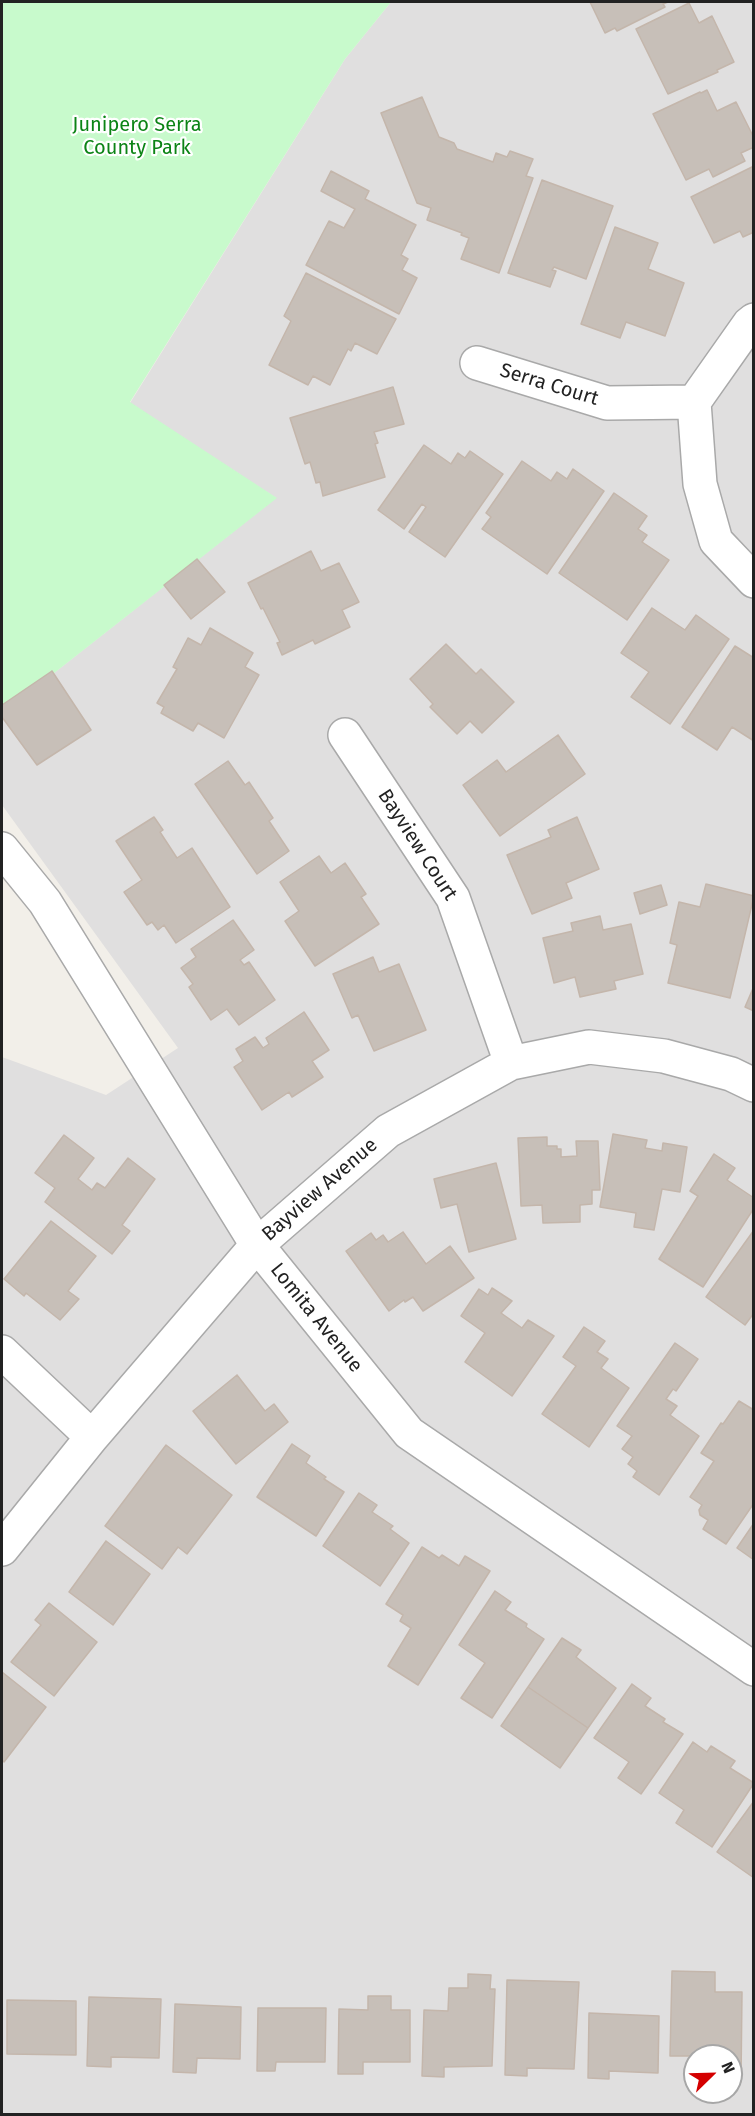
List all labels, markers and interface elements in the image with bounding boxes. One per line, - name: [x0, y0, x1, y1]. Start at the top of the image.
- park label: Junipero Serra County Park: [72, 113, 202, 160]
- street label: Serra Court: [497, 359, 601, 411]
- street label: Bayview Court: [372, 785, 462, 905]
- street label: Bayview Avenue: [257, 1133, 383, 1247]
- street label: Lomita Avenue: [265, 1259, 367, 1377]
- north arrow: [683, 2044, 743, 2104]
- text: N: [717, 2059, 739, 2076]

